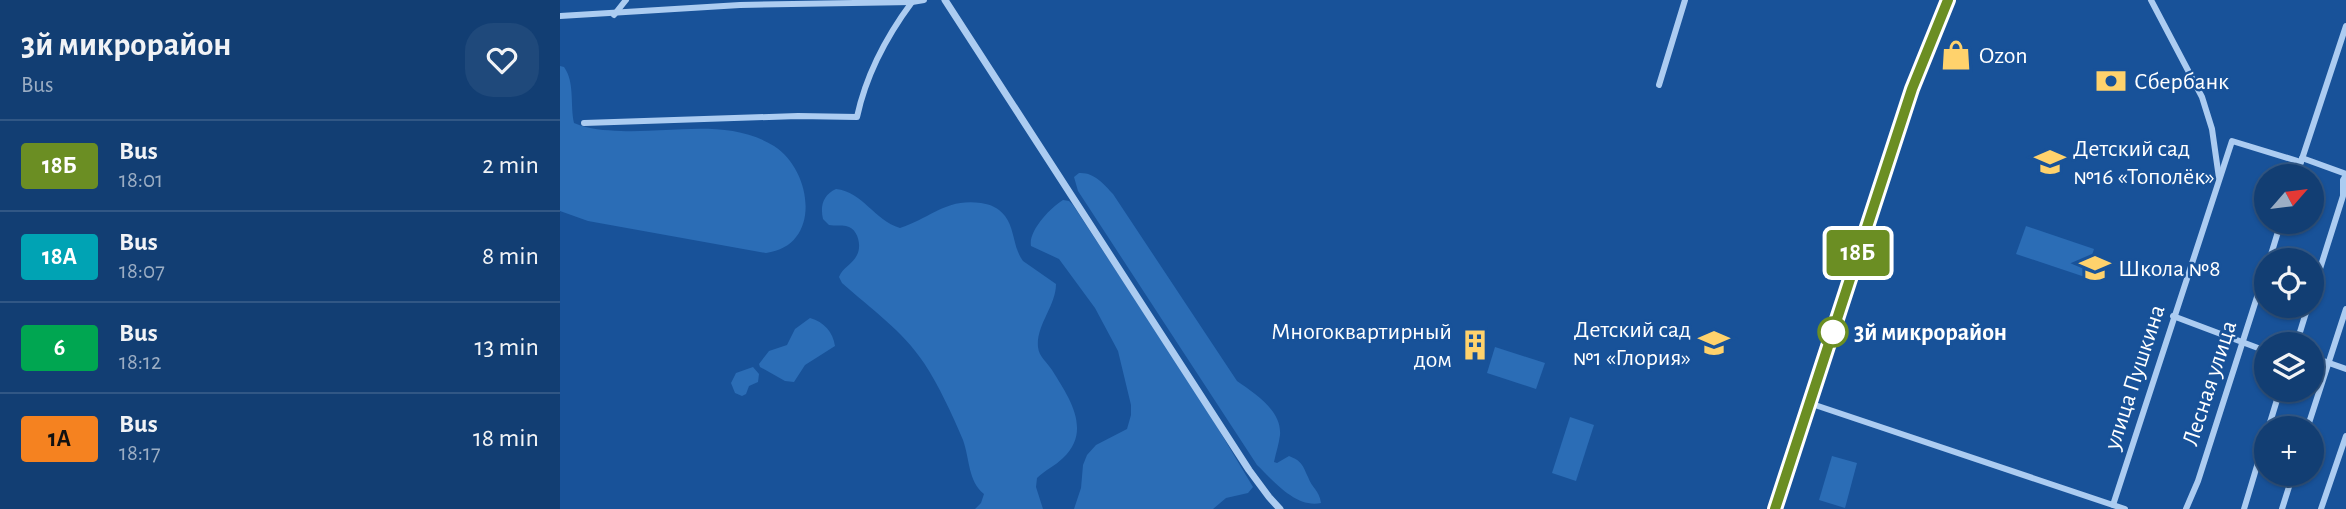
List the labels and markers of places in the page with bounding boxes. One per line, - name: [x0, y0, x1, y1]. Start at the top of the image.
- shop icon: Ozon: [1939, 38, 1973, 72]
- place label: Ozon: [1979, 44, 2028, 68]
- bank icon: Сбербанк: [2094, 64, 2128, 98]
- place label: Сбербанк: [2134, 70, 2229, 94]
- place label: Детский сад №16 «Тополёк»: [2073, 137, 2215, 189]
- school or university icon: Детский сад №16 «Тополёк»: [2033, 145, 2067, 179]
- school or university icon: Школа №8: [2078, 251, 2112, 285]
- place label: Школа №8: [2118, 257, 2221, 281]
- marker: 3й микрорайон: [1818, 317, 1848, 347]
- place label: Детский сад №1 «Глория»: [1573, 318, 1691, 370]
- place label: Многоквартирный дом: [1271, 320, 1452, 372]
- place label: 3й микрорайон: [1854, 321, 2007, 345]
- school or university icon: Детский сад №1 «Глория»: [1697, 326, 1731, 360]
- building icon: Многоквартирный дом: [1458, 328, 1492, 362]

